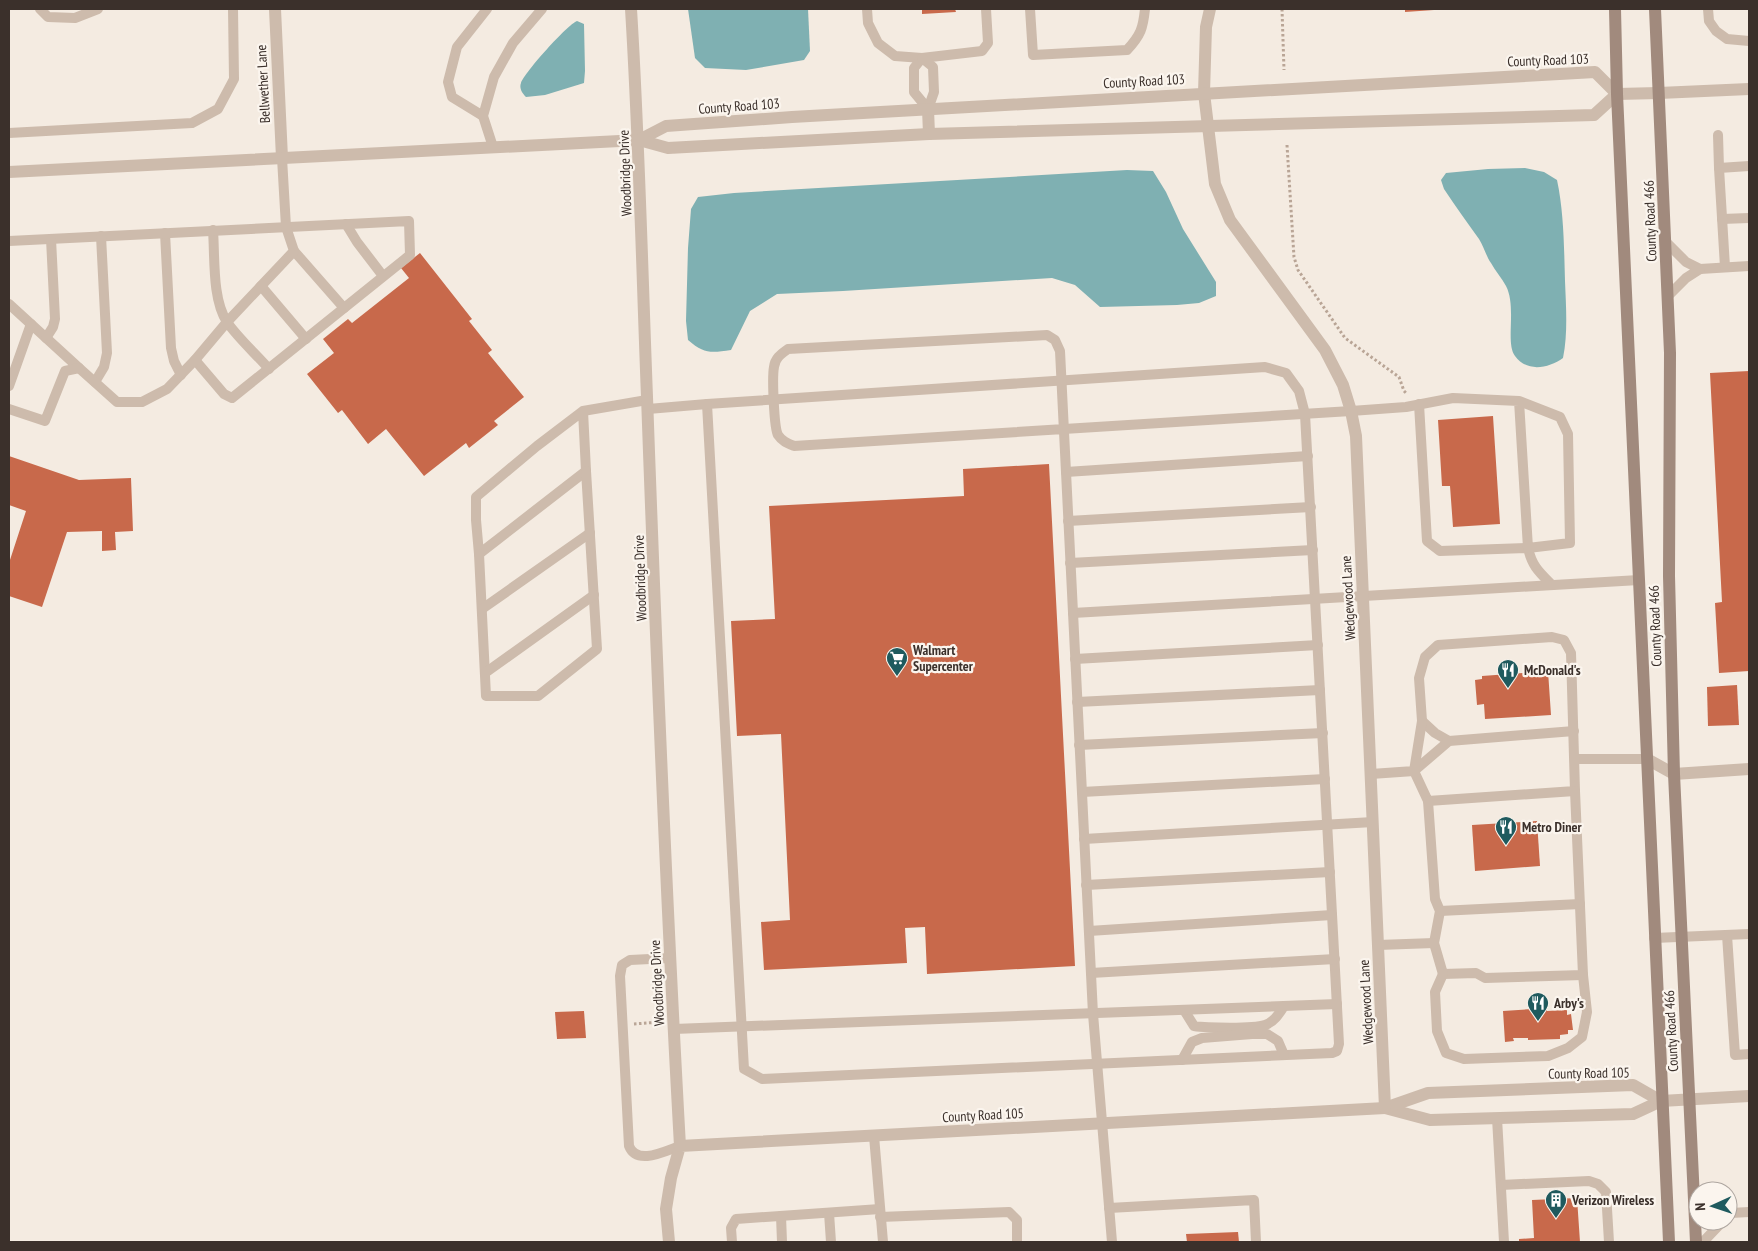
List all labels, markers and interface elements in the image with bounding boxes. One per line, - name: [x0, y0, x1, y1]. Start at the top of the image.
- street label: Bellwether Lane: [252, 44, 274, 124]
- street label: County Road 103: [1507, 50, 1589, 70]
- street label: County Road 103: [1103, 70, 1185, 92]
- street label: County Road 103: [698, 94, 780, 118]
- street label: Woodbridge Drive: [614, 129, 636, 216]
- street label: County Road 466: [1640, 180, 1660, 262]
- street label: Woodbridge Drive: [629, 534, 651, 621]
- street label: Wedgewood Lane: [1337, 555, 1359, 641]
- street label: County Road 466: [1645, 585, 1665, 667]
- place label: Walmart Supercenter: [912, 641, 974, 675]
- supermarket icon: Walmart Supercenter: [885, 646, 909, 677]
- restaurant icon: McDonald's: [1496, 658, 1520, 689]
- place label: McDonald's: [1524, 661, 1581, 679]
- restaurant icon: Metro Diner: [1494, 815, 1518, 846]
- place label: Metro Diner: [1522, 818, 1582, 836]
- street label: Woodbridge Drive: [646, 939, 668, 1027]
- street label: Wedgewood Lane: [1355, 959, 1377, 1045]
- street label: County Road 466: [1660, 990, 1682, 1072]
- restaurant icon: Arby's: [1526, 991, 1550, 1022]
- place label: Arby's: [1553, 994, 1584, 1012]
- street label: County Road 105: [1548, 1063, 1630, 1083]
- street label: County Road 105: [942, 1104, 1024, 1126]
- north arrow: [1688, 1181, 1738, 1231]
- building icon: Verizon Wireless: [1544, 1188, 1568, 1219]
- place label: Verizon Wireless: [1571, 1191, 1654, 1209]
- text: N: [1691, 1202, 1709, 1211]

